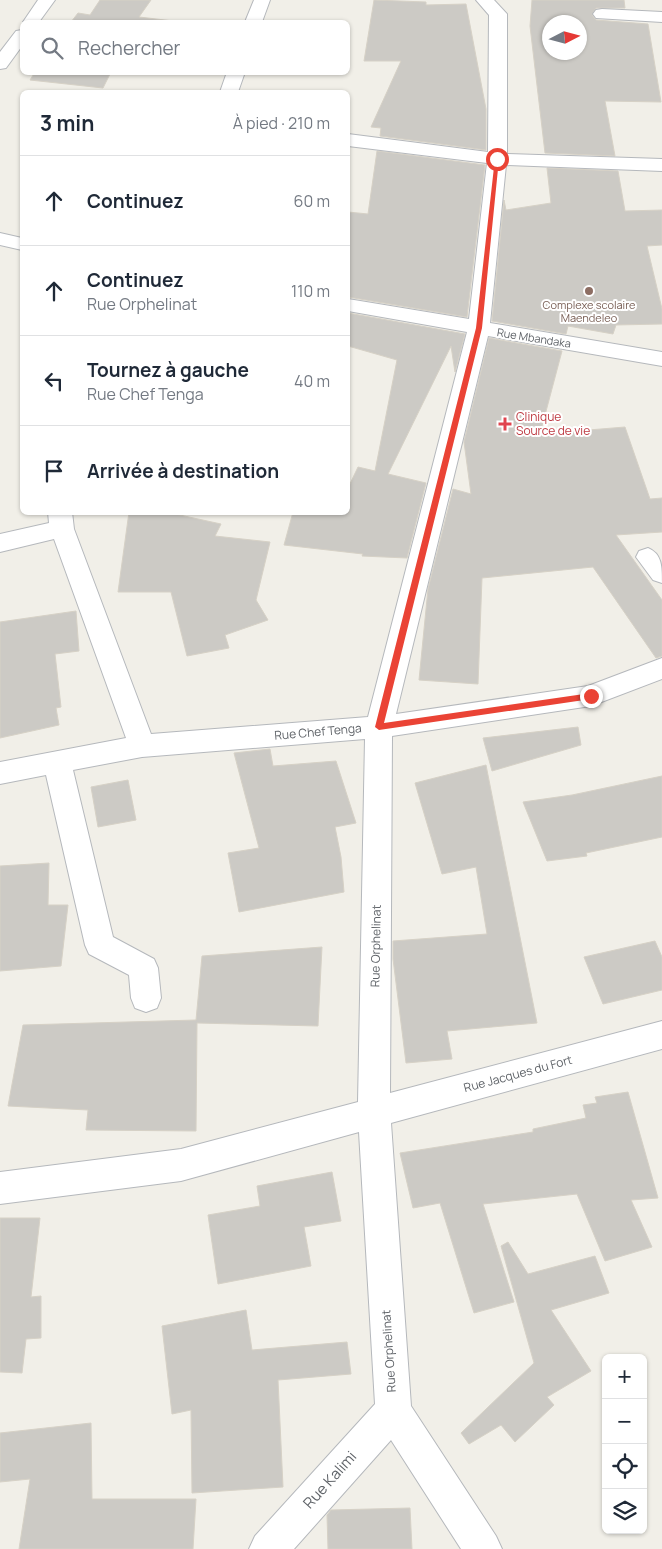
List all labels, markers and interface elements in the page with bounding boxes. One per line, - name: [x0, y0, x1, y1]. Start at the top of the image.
- north arrow: [542, 15, 587, 60]
- search box: [20, 20, 350, 75]
- icon: search: [38, 34, 66, 62]
- text: Rechercher: [78, 35, 180, 61]
- text: 3 min: [40, 109, 94, 137]
- text: À pied · 210 m: [233, 112, 330, 134]
- route start: [486, 148, 509, 171]
- icon: ahead: [40, 187, 68, 215]
- text: Continuez: [87, 188, 184, 214]
- text: 60 m: [294, 190, 330, 212]
- text: Continuez: [87, 267, 184, 293]
- icon: ahead: [40, 277, 68, 305]
- text: 110 m: [291, 280, 330, 302]
- marker: Complexe scolaire Maendeleo: [583, 285, 595, 297]
- text: Rue Orphelinat: [87, 293, 197, 315]
- place label: Complexe scolaire Maendeleo: [543, 297, 636, 325]
- street label: Rue Mbandaka: [496, 324, 572, 351]
- text: Tournez à gauche: [87, 357, 249, 383]
- icon: left: [40, 367, 68, 395]
- text: 40 m: [294, 370, 330, 392]
- text: Rue Chef Tenga: [87, 383, 204, 405]
- place label: Clinique Source de vie: [516, 408, 590, 439]
- marker: Clinique Source de vie: [498, 417, 512, 431]
- icon: arrive: [40, 457, 68, 485]
- text: Arrivée à destination: [87, 458, 279, 484]
- route end: [580, 685, 603, 708]
- street label: Rue Chef Tenga: [274, 719, 362, 744]
- street label: Rue Orphelinat: [366, 904, 385, 987]
- street label: Rue Jacques du Fort: [462, 1051, 574, 1096]
- street label: Rue Orphelinat: [377, 1309, 400, 1393]
- map controls: [602, 1354, 647, 1534]
- button: +: [602, 1354, 647, 1399]
- button: −: [602, 1399, 647, 1444]
- button: locate: [602, 1444, 647, 1489]
- street label: Rue Kalimi: [298, 1446, 361, 1513]
- button: layers: [602, 1489, 647, 1534]

